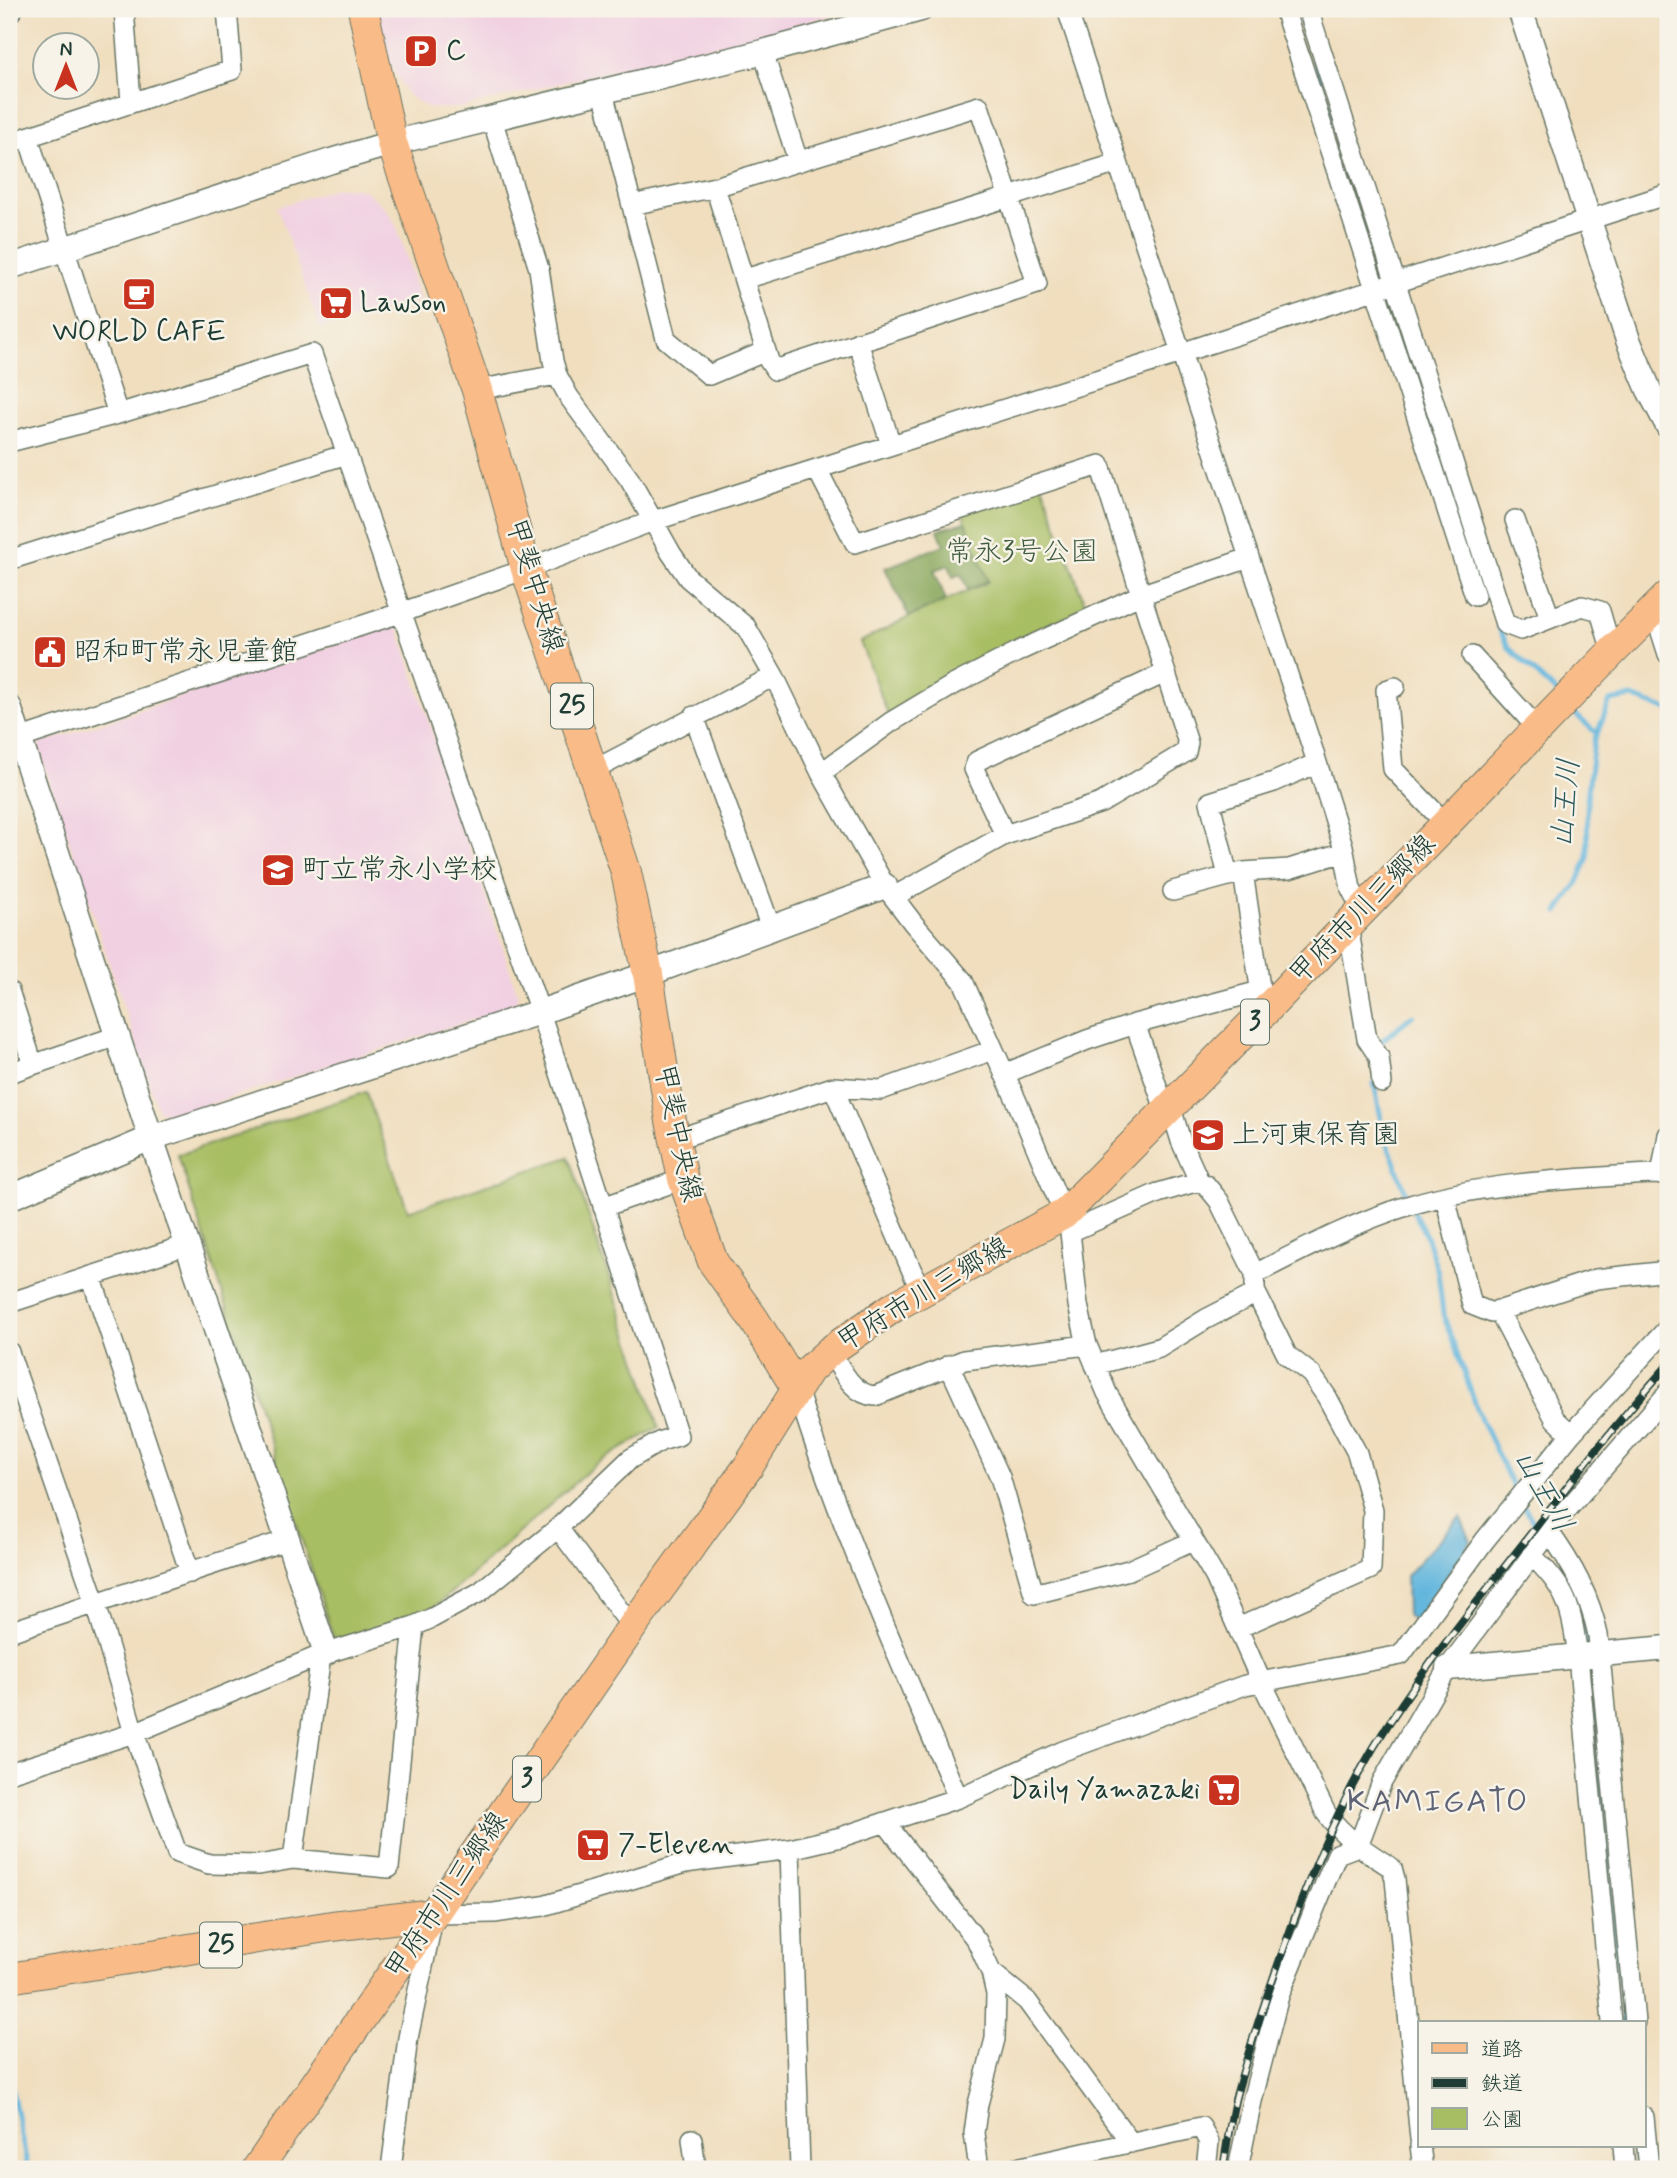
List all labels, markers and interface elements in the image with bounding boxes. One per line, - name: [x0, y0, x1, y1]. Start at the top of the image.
- north arrow: [32, 32, 102, 102]
- parking icon: C: [402, 32, 440, 70]
- place label: C: [446, 33, 466, 70]
- text: N: [60, 38, 72, 63]
- cafe icon: WORLD CAFE: [120, 275, 158, 313]
- supermarket icon: Lawson: [317, 284, 355, 322]
- place label: Lawson: [360, 285, 446, 322]
- place label: WORLD CAFE: [52, 314, 226, 351]
- street label: 甲斐中央線: [496, 514, 572, 658]
- park label: 常永3号公園: [946, 534, 1098, 571]
- public building icon: 昭和町常永児童館: [31, 633, 69, 671]
- place label: 昭和町常永児童館: [74, 634, 298, 671]
- road number: 25: [551, 684, 593, 728]
- water label: 山王川: [1543, 756, 1589, 850]
- street label: 甲府市川三郷線: [1282, 827, 1444, 993]
- school or university icon: 町立常永小学校: [259, 851, 297, 889]
- place label: 町立常永小学校: [302, 852, 498, 889]
- road number: 3: [1241, 1000, 1269, 1044]
- street label: 甲斐中央線: [644, 1061, 710, 1205]
- school or university icon: 上河東保育園: [1189, 1116, 1227, 1154]
- place label: 上河東保育園: [1232, 1117, 1400, 1154]
- street label: 甲府市川三郷線: [830, 1229, 1018, 1361]
- water label: 山王川: [1504, 1442, 1582, 1540]
- road number: 3: [513, 1756, 541, 1801]
- supermarket icon: Daily Yamazaki: [1205, 1771, 1243, 1809]
- place label: Daily Yamazaki: [1009, 1772, 1200, 1809]
- district label: KAMIGATO: [1347, 1781, 1529, 1823]
- street label: 甲府市川三郷線: [377, 1804, 517, 1988]
- supermarket icon: 7-Eleven: [574, 1826, 612, 1864]
- place label: 7-Eleven: [618, 1827, 733, 1864]
- road number: 25: [200, 1922, 242, 1968]
- legend: [1418, 2021, 1646, 2146]
- text: 道路: [1481, 2036, 1523, 2064]
- text: 鉄道: [1481, 2070, 1523, 2098]
- text: 公園: [1481, 2106, 1523, 2134]

